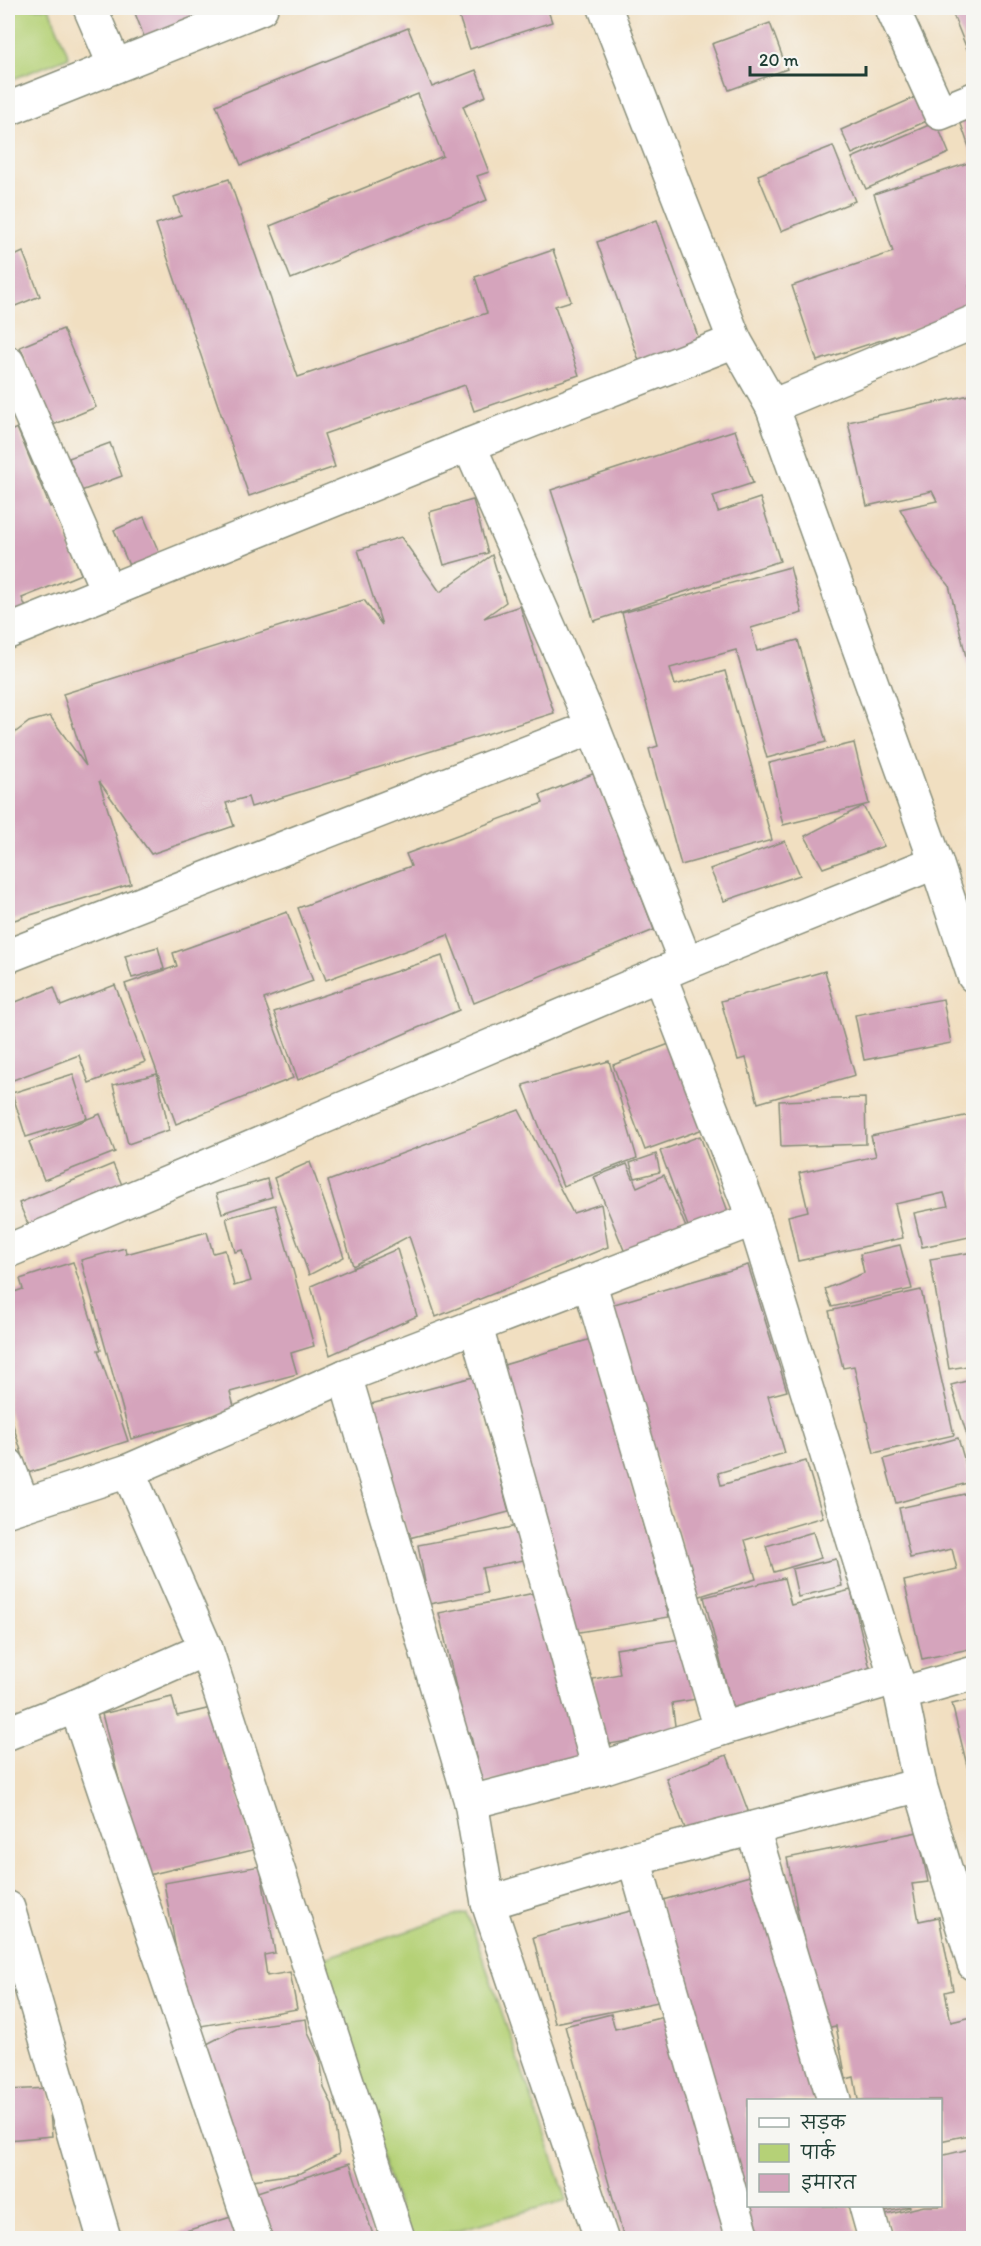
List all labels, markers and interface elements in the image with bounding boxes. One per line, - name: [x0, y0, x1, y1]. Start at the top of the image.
- scale bar: [750, 39, 866, 77]
- text: 20 m: [759, 49, 799, 71]
- legend: [747, 2099, 942, 2207]
- text: सड़क: [800, 2112, 846, 2134]
- text: पार्क: [800, 2139, 836, 2164]
- text: इमारत: [801, 2172, 857, 2194]

